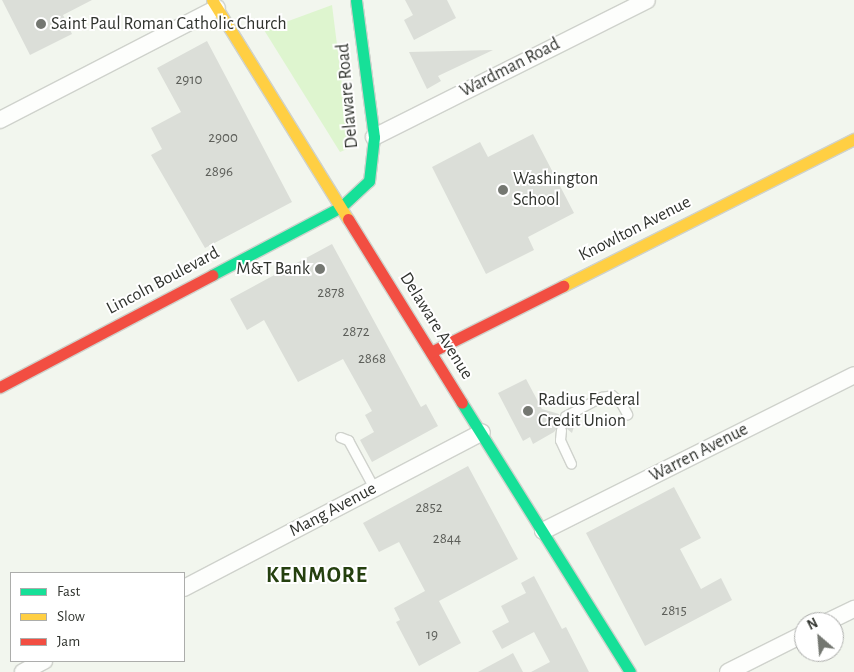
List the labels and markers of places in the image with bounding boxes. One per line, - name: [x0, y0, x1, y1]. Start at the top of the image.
- place label: Saint Paul Roman Catholic Church: [51, 13, 287, 35]
- marker: Saint Paul Roman Catholic Church: [35, 18, 47, 30]
- place label: Washington School: [513, 169, 598, 212]
- marker: Washington School: [497, 184, 509, 196]
- place label: M&T Bank: [236, 258, 310, 280]
- marker: M&T Bank: [314, 263, 326, 275]
- place label: Radius Federal Credit Union: [538, 390, 640, 432]
- marker: Radius Federal Credit Union: [522, 405, 534, 417]

